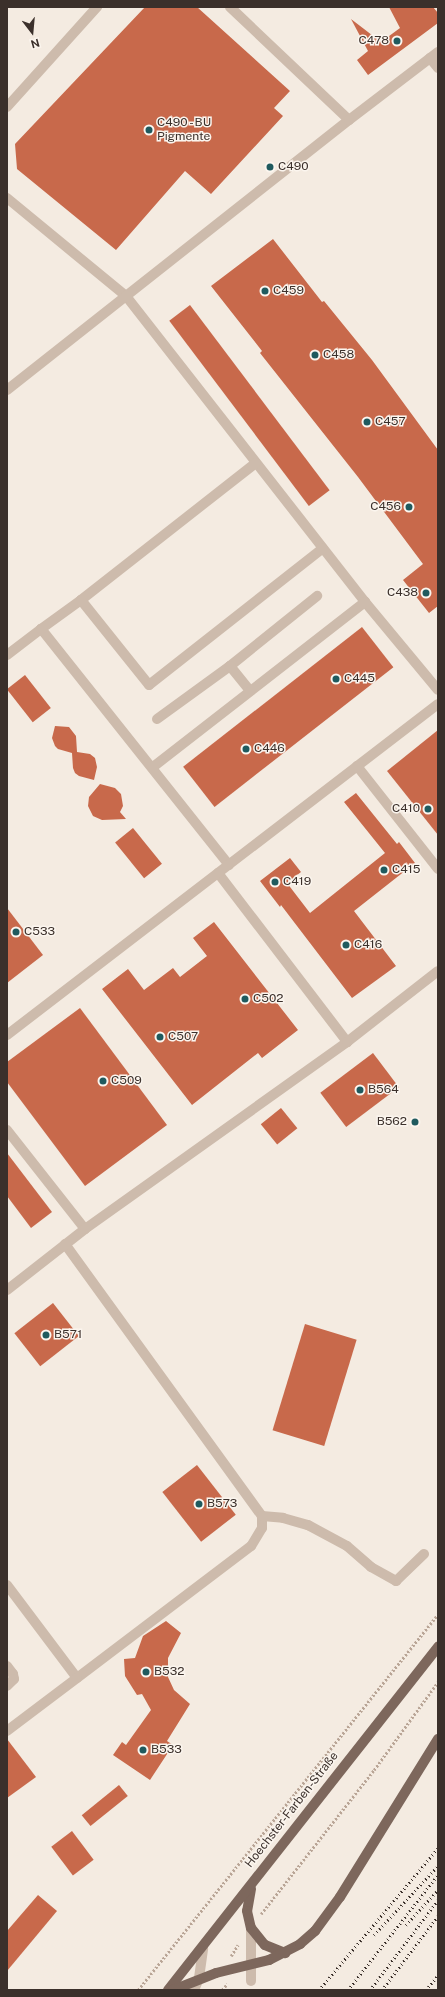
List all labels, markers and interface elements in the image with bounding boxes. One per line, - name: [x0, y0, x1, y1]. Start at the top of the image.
- north arrow: [12, 12, 52, 52]
- place label: C478: [358, 34, 389, 48]
- marker: C478: [392, 36, 402, 46]
- text: N: [30, 37, 41, 50]
- place label: C490 - BU Pigmente: [157, 116, 214, 144]
- marker: C490 - BU Pigmente: [144, 125, 154, 135]
- place label: C490: [278, 160, 309, 174]
- marker: C490: [265, 162, 275, 172]
- place label: C459: [273, 284, 304, 298]
- marker: C459: [260, 286, 270, 296]
- place label: C458: [323, 348, 354, 362]
- marker: C458: [310, 350, 320, 360]
- place label: C457: [375, 415, 406, 429]
- marker: C457: [362, 417, 372, 427]
- place label: C456: [370, 500, 401, 514]
- marker: C456: [404, 502, 414, 512]
- place label: C438: [387, 586, 418, 600]
- marker: C438: [421, 588, 431, 598]
- place label: C445: [344, 672, 375, 686]
- marker: C445: [331, 674, 341, 684]
- place label: C446: [254, 742, 285, 756]
- marker: C446: [241, 744, 251, 754]
- place label: C410: [392, 802, 420, 816]
- marker: C410: [423, 804, 433, 814]
- place label: C415: [392, 863, 420, 877]
- marker: C415: [379, 865, 389, 875]
- place label: C419: [283, 875, 311, 889]
- marker: C419: [270, 877, 280, 887]
- place label: C533: [24, 925, 55, 939]
- marker: C533: [11, 927, 21, 937]
- place label: C416: [354, 938, 382, 952]
- marker: C416: [341, 940, 351, 950]
- place label: C502: [253, 992, 283, 1006]
- marker: C502: [240, 994, 250, 1004]
- place label: C507: [168, 1030, 198, 1044]
- marker: C507: [155, 1032, 165, 1042]
- place label: C509: [111, 1074, 142, 1088]
- marker: C509: [98, 1076, 108, 1086]
- place label: B564: [368, 1083, 399, 1097]
- marker: B564: [355, 1085, 365, 1095]
- place label: B562: [377, 1115, 407, 1129]
- marker: B562: [410, 1117, 420, 1127]
- place label: B571: [54, 1328, 82, 1342]
- marker: B571: [41, 1330, 51, 1340]
- place label: B573: [207, 1497, 237, 1511]
- marker: B573: [194, 1499, 204, 1509]
- place label: B532: [154, 1665, 184, 1679]
- marker: B532: [141, 1667, 151, 1677]
- place label: B533: [151, 1743, 182, 1757]
- marker: B533: [138, 1745, 148, 1755]
- street label: Hoechster-Farben-Straße: [242, 1749, 342, 1871]

